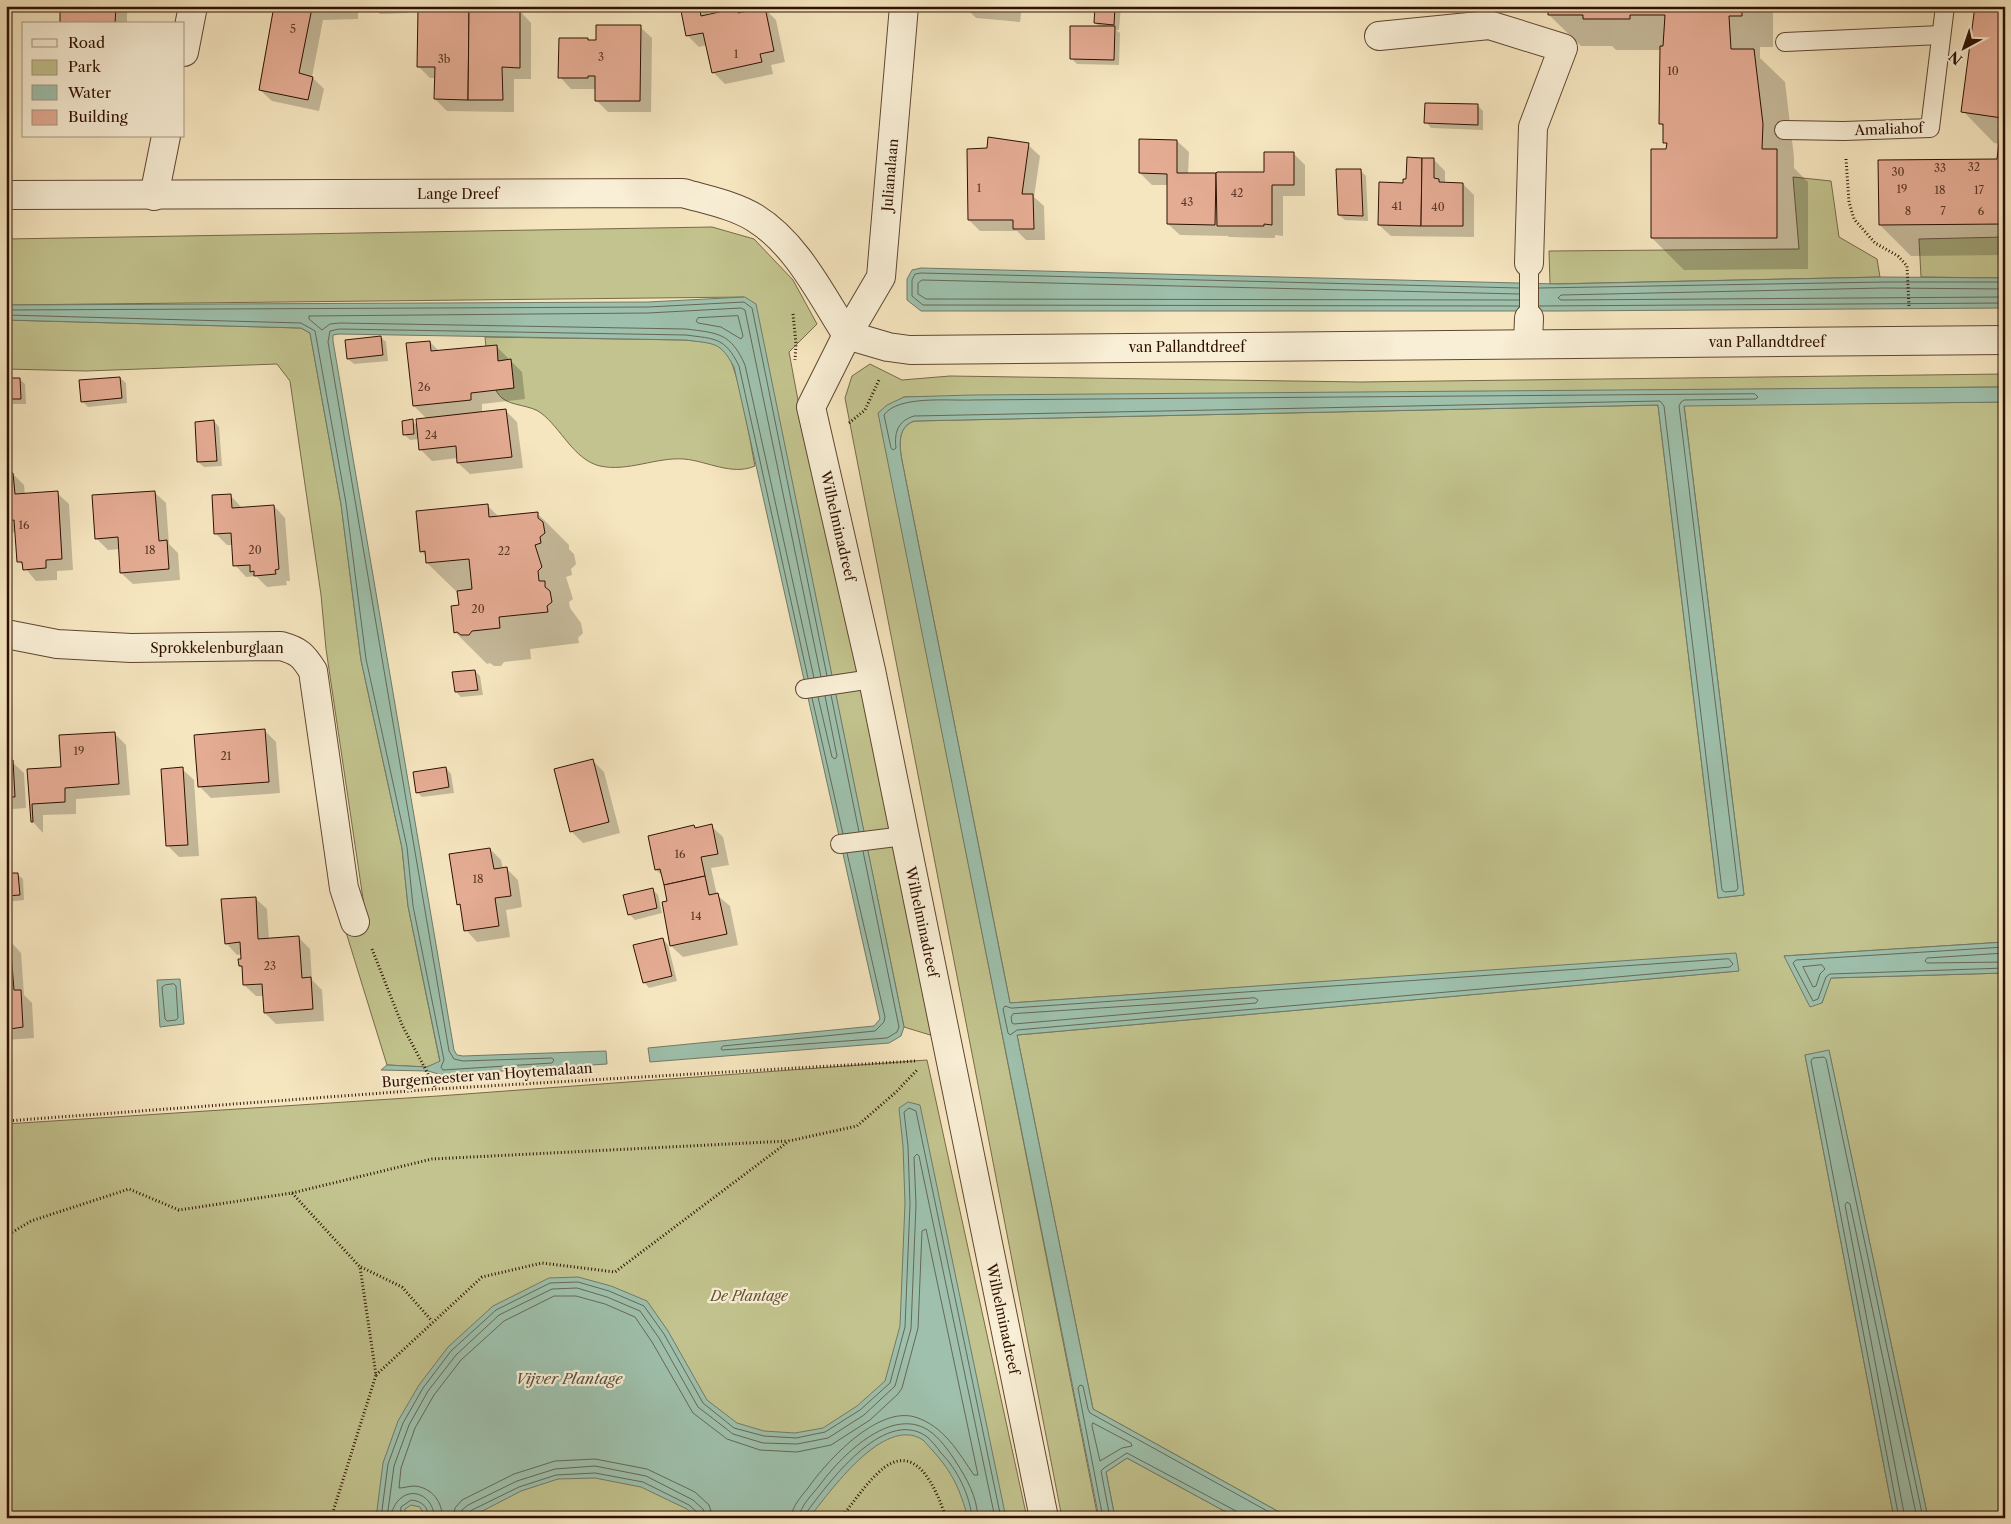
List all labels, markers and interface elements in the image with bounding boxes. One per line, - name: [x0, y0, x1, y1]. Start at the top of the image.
- legend: [22, 22, 185, 138]
- house number: 5: [290, 22, 296, 36]
- north arrow: [1938, 22, 1988, 72]
- text: Road: [68, 33, 105, 52]
- house number: 1: [734, 47, 739, 61]
- text: N: [1945, 47, 1966, 69]
- house number: 3: [598, 50, 604, 64]
- house number: 3b: [438, 52, 451, 66]
- text: Park: [68, 57, 102, 76]
- house number: 10: [1667, 64, 1679, 78]
- text: Water: [67, 83, 112, 102]
- text: Building: [68, 107, 128, 126]
- street label: Amaliahof: [1853, 119, 1926, 139]
- street label: Julianalaan: [878, 138, 902, 214]
- house number: 32: [1968, 160, 1980, 174]
- house number: 33: [1934, 161, 1946, 175]
- house number: 30: [1891, 165, 1905, 179]
- house number: 1: [977, 181, 982, 195]
- house number: 19: [1896, 182, 1908, 196]
- house number: 18: [1934, 183, 1946, 197]
- house number: 17: [1974, 183, 1985, 197]
- street label: Lange Dreef: [417, 185, 501, 203]
- house number: 42: [1231, 186, 1243, 200]
- house number: 43: [1181, 195, 1193, 209]
- house number: 41: [1392, 199, 1403, 213]
- house number: 40: [1431, 200, 1445, 214]
- house number: 8: [1905, 204, 1911, 218]
- house number: 7: [1940, 204, 1946, 218]
- house number: 6: [1978, 204, 1985, 218]
- street label: van Pallandtdreef: [1708, 333, 1827, 351]
- street label: van Pallandtdreef: [1128, 338, 1247, 356]
- house number: 26: [418, 380, 431, 394]
- house number: 24: [425, 428, 437, 442]
- street label: Wilhelminadreef: [816, 468, 860, 585]
- house number: 16: [18, 518, 30, 532]
- house number: 18: [144, 543, 156, 557]
- house number: 20: [248, 543, 262, 557]
- house number: 22: [498, 544, 510, 558]
- house number: 20: [471, 602, 485, 616]
- street label: Sprokkelenburglaan: [150, 639, 284, 657]
- house number: 19: [73, 744, 85, 758]
- house number: 21: [221, 749, 232, 763]
- house number: 16: [674, 847, 686, 861]
- street label: Wilhelminadreef: [901, 864, 943, 981]
- house number: 18: [472, 872, 484, 886]
- house number: 14: [691, 909, 701, 923]
- house number: 23: [264, 959, 276, 973]
- street label: Burgemeester van Hoytemalaan: [381, 1059, 593, 1091]
- street label: Wilhelminadreef: [982, 1261, 1024, 1378]
- park label: De Plantage: [709, 1287, 789, 1305]
- water label: Vijver Plantage: [516, 1369, 623, 1388]

